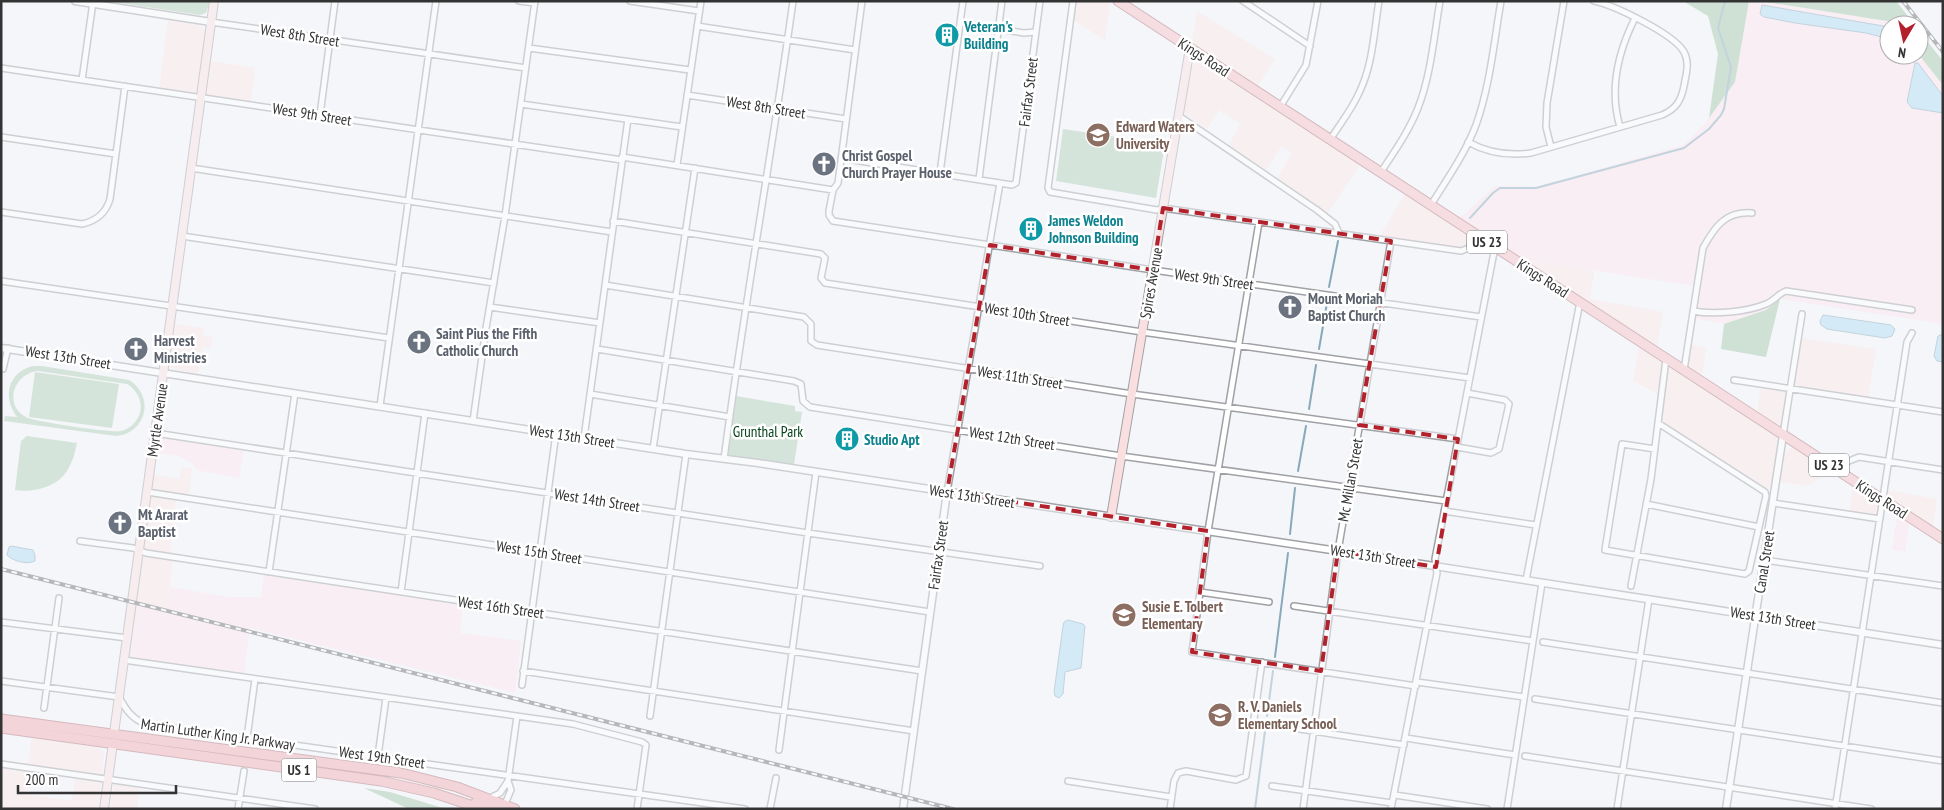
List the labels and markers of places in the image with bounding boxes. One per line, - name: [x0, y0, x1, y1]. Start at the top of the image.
- place label: Veteran's Building: [963, 17, 1013, 53]
- building icon: Veteran's Building: [934, 22, 960, 48]
- place label: Edward Waters University: [1116, 117, 1195, 153]
- school or university icon: Edward Waters University: [1085, 122, 1111, 148]
- place label: Christ Gospel Church Prayer House: [842, 146, 952, 182]
- church icon: Christ Gospel Church Prayer House: [811, 151, 837, 177]
- place label: James Weldon Johnson Building: [1047, 211, 1139, 247]
- building icon: James Weldon Johnson Building: [1018, 216, 1044, 242]
- place label: Mount Moriah Baptist Church: [1308, 289, 1385, 325]
- church icon: Mount Moriah Baptist Church: [1277, 294, 1303, 320]
- place label: Saint Pius the Fifth Catholic Church: [436, 324, 537, 360]
- church icon: Saint Pius the Fifth Catholic Church: [406, 329, 432, 355]
- place label: Harvest Ministries: [154, 331, 207, 367]
- church icon: Harvest Ministries: [123, 336, 149, 362]
- building icon: Studio Apt: [834, 426, 860, 452]
- place label: Studio Apt: [864, 430, 920, 449]
- place label: Mt Ararat Baptist: [138, 505, 189, 541]
- church icon: Mt Ararat Baptist: [107, 510, 133, 536]
- place label: Susie E. Tolbert Elementary: [1142, 597, 1223, 633]
- school or university icon: Susie E. Tolbert Elementary: [1111, 602, 1137, 628]
- place label: R. V. Daniels Elementary School: [1238, 697, 1337, 733]
- school or university icon: R. V. Daniels Elementary School: [1207, 702, 1233, 728]

